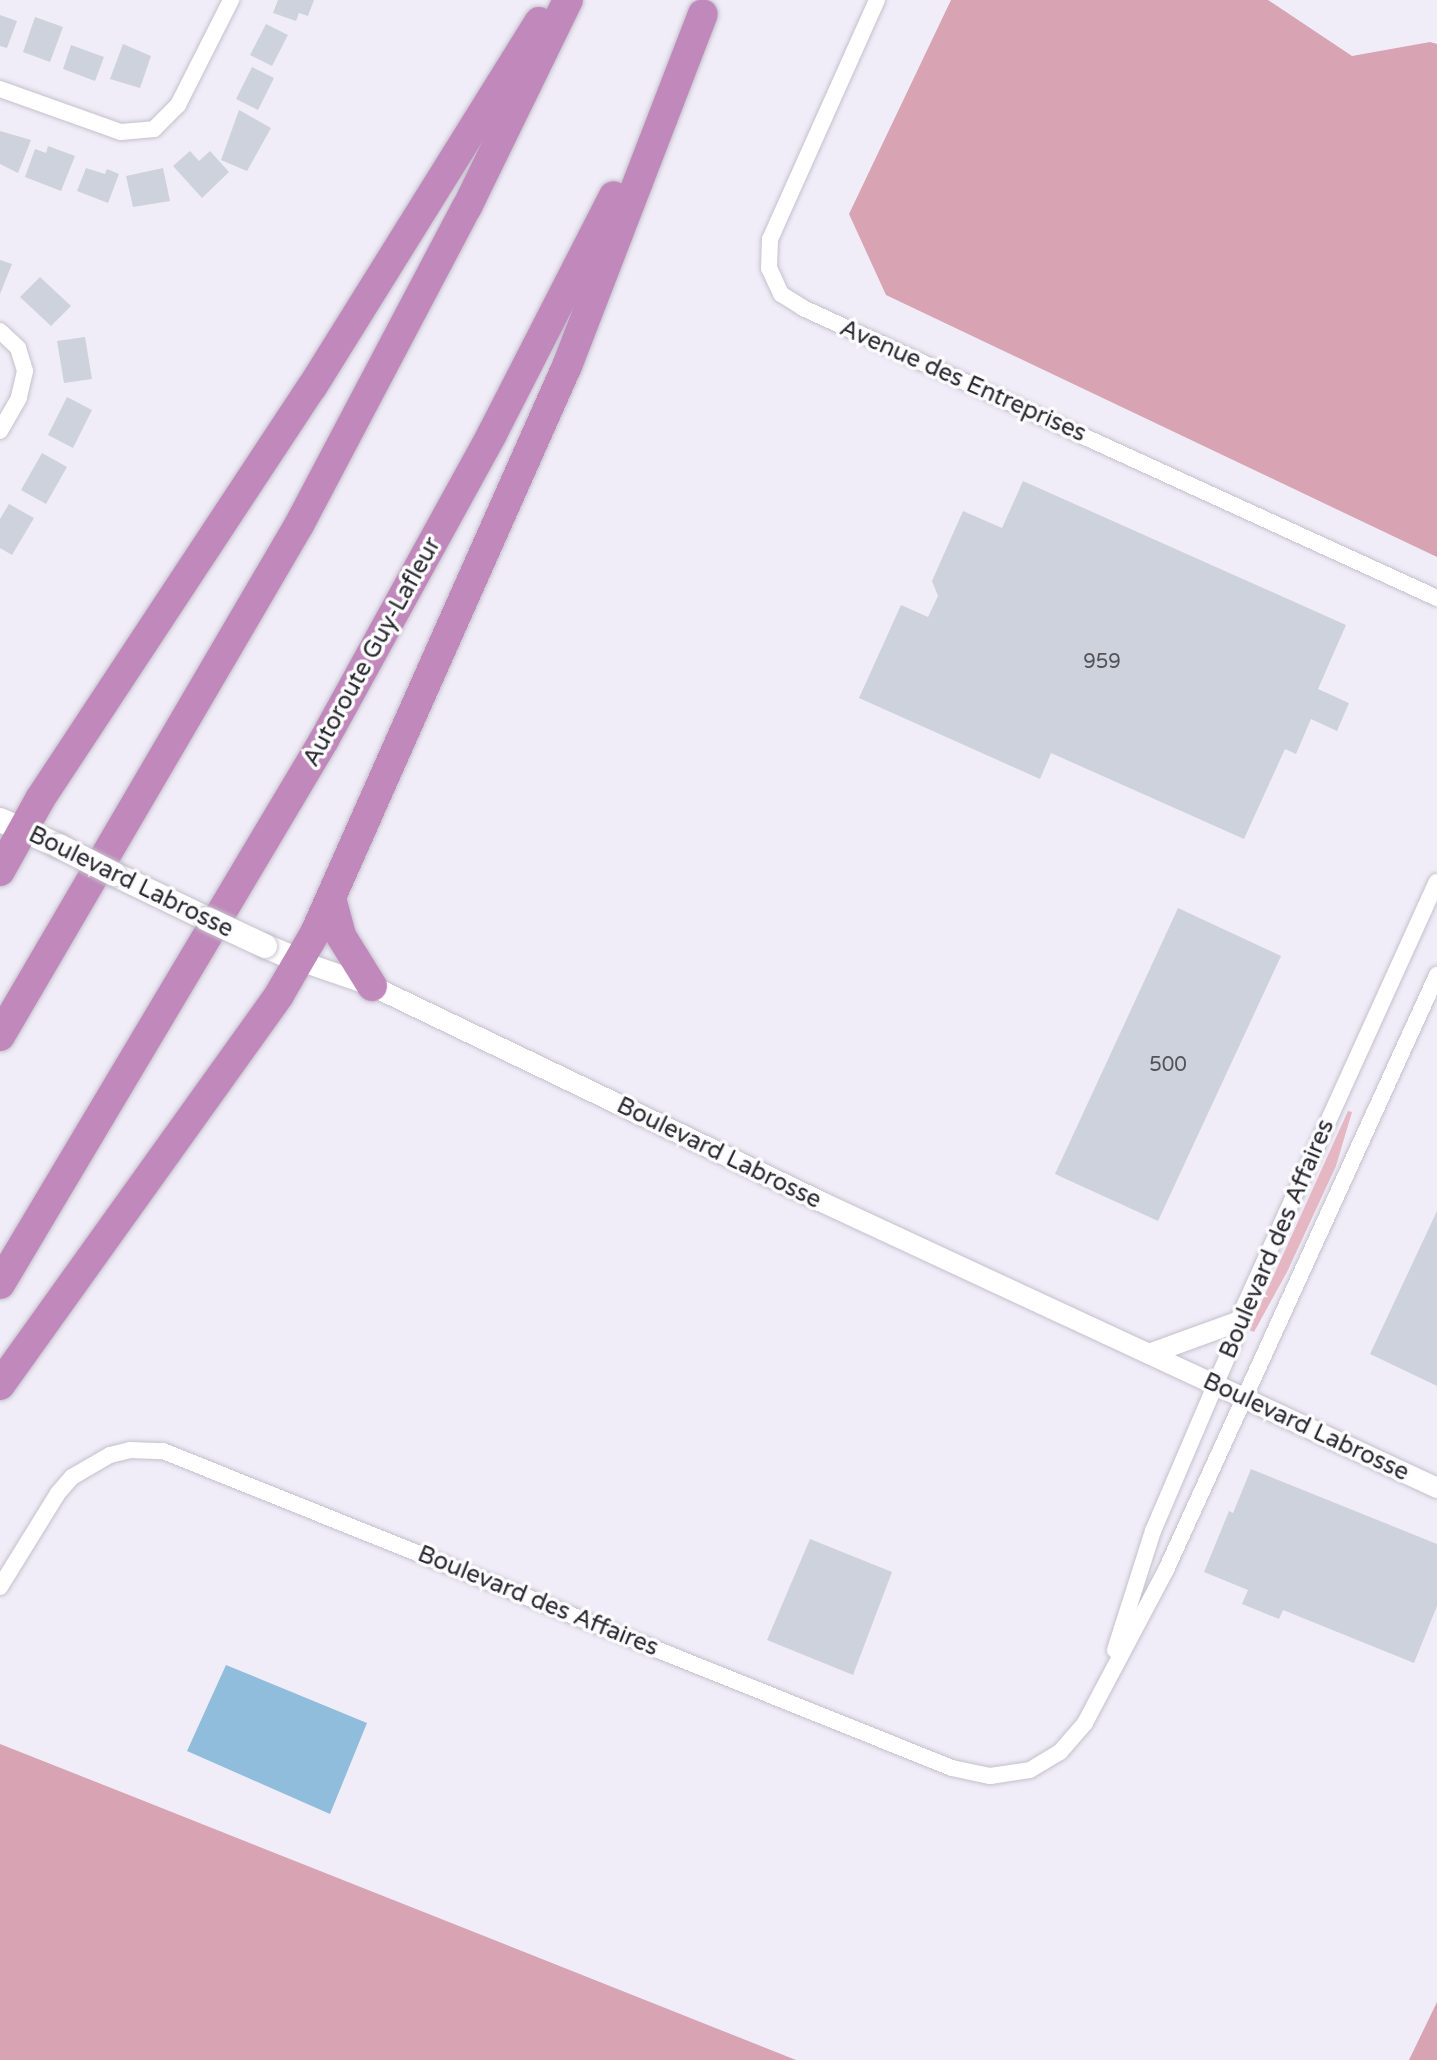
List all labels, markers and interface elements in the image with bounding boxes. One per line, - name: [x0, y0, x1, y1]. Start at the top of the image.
- street label: Avenue des Entreprises: [835, 314, 1091, 448]
- street label: Autoroute Guy-Lafleur: [297, 532, 447, 772]
- house number: 959: [1083, 650, 1121, 674]
- street label: Boulevard Labrosse: [24, 820, 238, 944]
- house number: 500: [1149, 1053, 1187, 1077]
- street label: Boulevard Labrosse: [612, 1091, 826, 1215]
- street label: Boulevard des Affaires: [1214, 1115, 1340, 1363]
- street label: Boulevard Labrosse: [1198, 1367, 1414, 1487]
- street label: Boulevard des Affaires: [413, 1540, 663, 1662]

